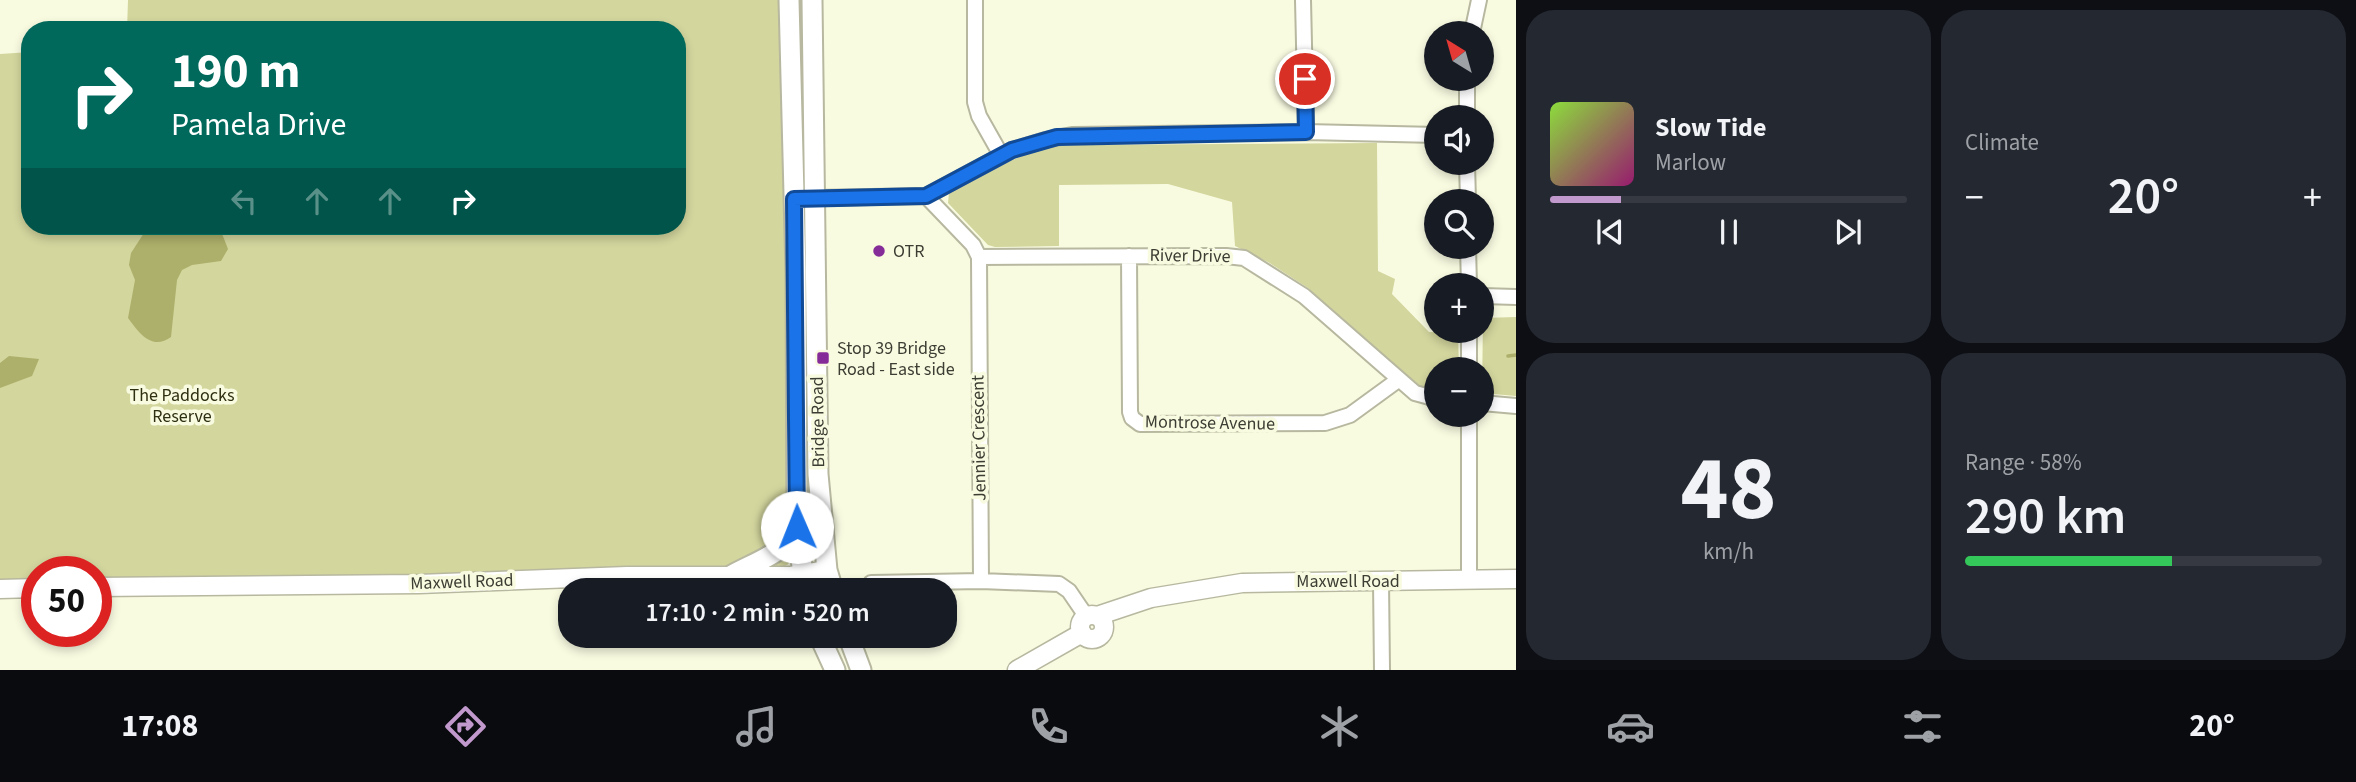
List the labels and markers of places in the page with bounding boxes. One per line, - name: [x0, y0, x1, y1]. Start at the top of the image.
- pin: [1275, 49, 1335, 109]
- place label: OTR: [893, 239, 924, 264]
- marker: OTR: [871, 243, 887, 259]
- place label: Stop 39 Bridge Road - East side: [837, 336, 955, 382]
- marker: Stop 39 Bridge Road - East side: [815, 350, 831, 366]

